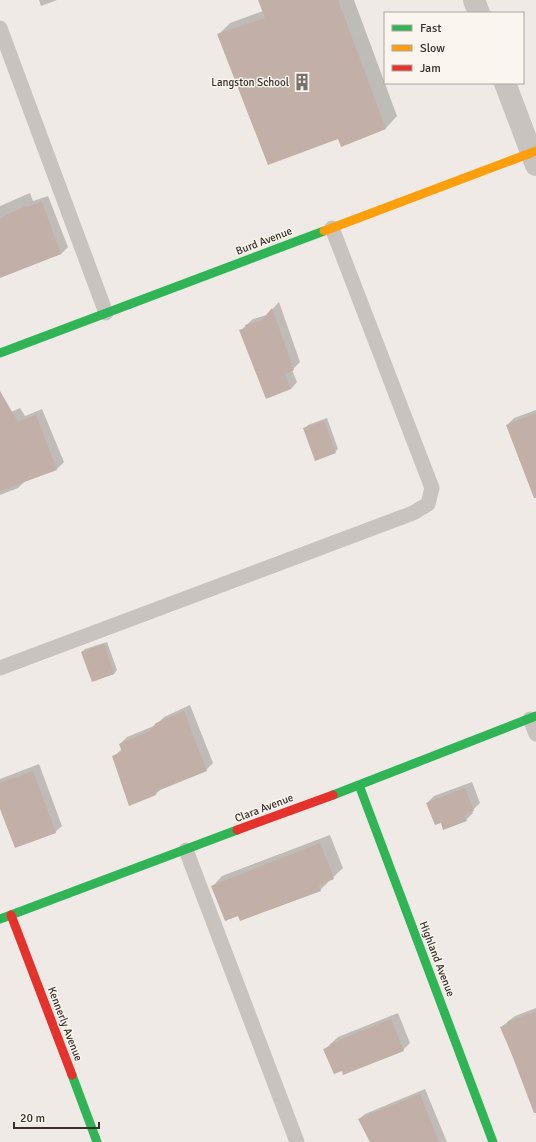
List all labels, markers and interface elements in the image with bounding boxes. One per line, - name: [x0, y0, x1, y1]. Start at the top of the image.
- legend: [384, 12, 524, 84]
- text: Fast: [420, 21, 441, 36]
- text: Slow: [420, 41, 445, 56]
- text: Jam: [420, 61, 441, 76]
- building icon: Langston School: [292, 72, 312, 92]
- place label: Langston School: [211, 76, 289, 89]
- street label: Burd Avenue: [234, 224, 294, 258]
- street label: Clara Avenue: [233, 791, 295, 825]
- street label: Highland Avenue: [417, 919, 457, 999]
- street label: Kennerly Avenue: [45, 985, 85, 1063]
- scale bar: [14, 1104, 99, 1130]
- text: 20 m: [20, 1111, 45, 1126]

